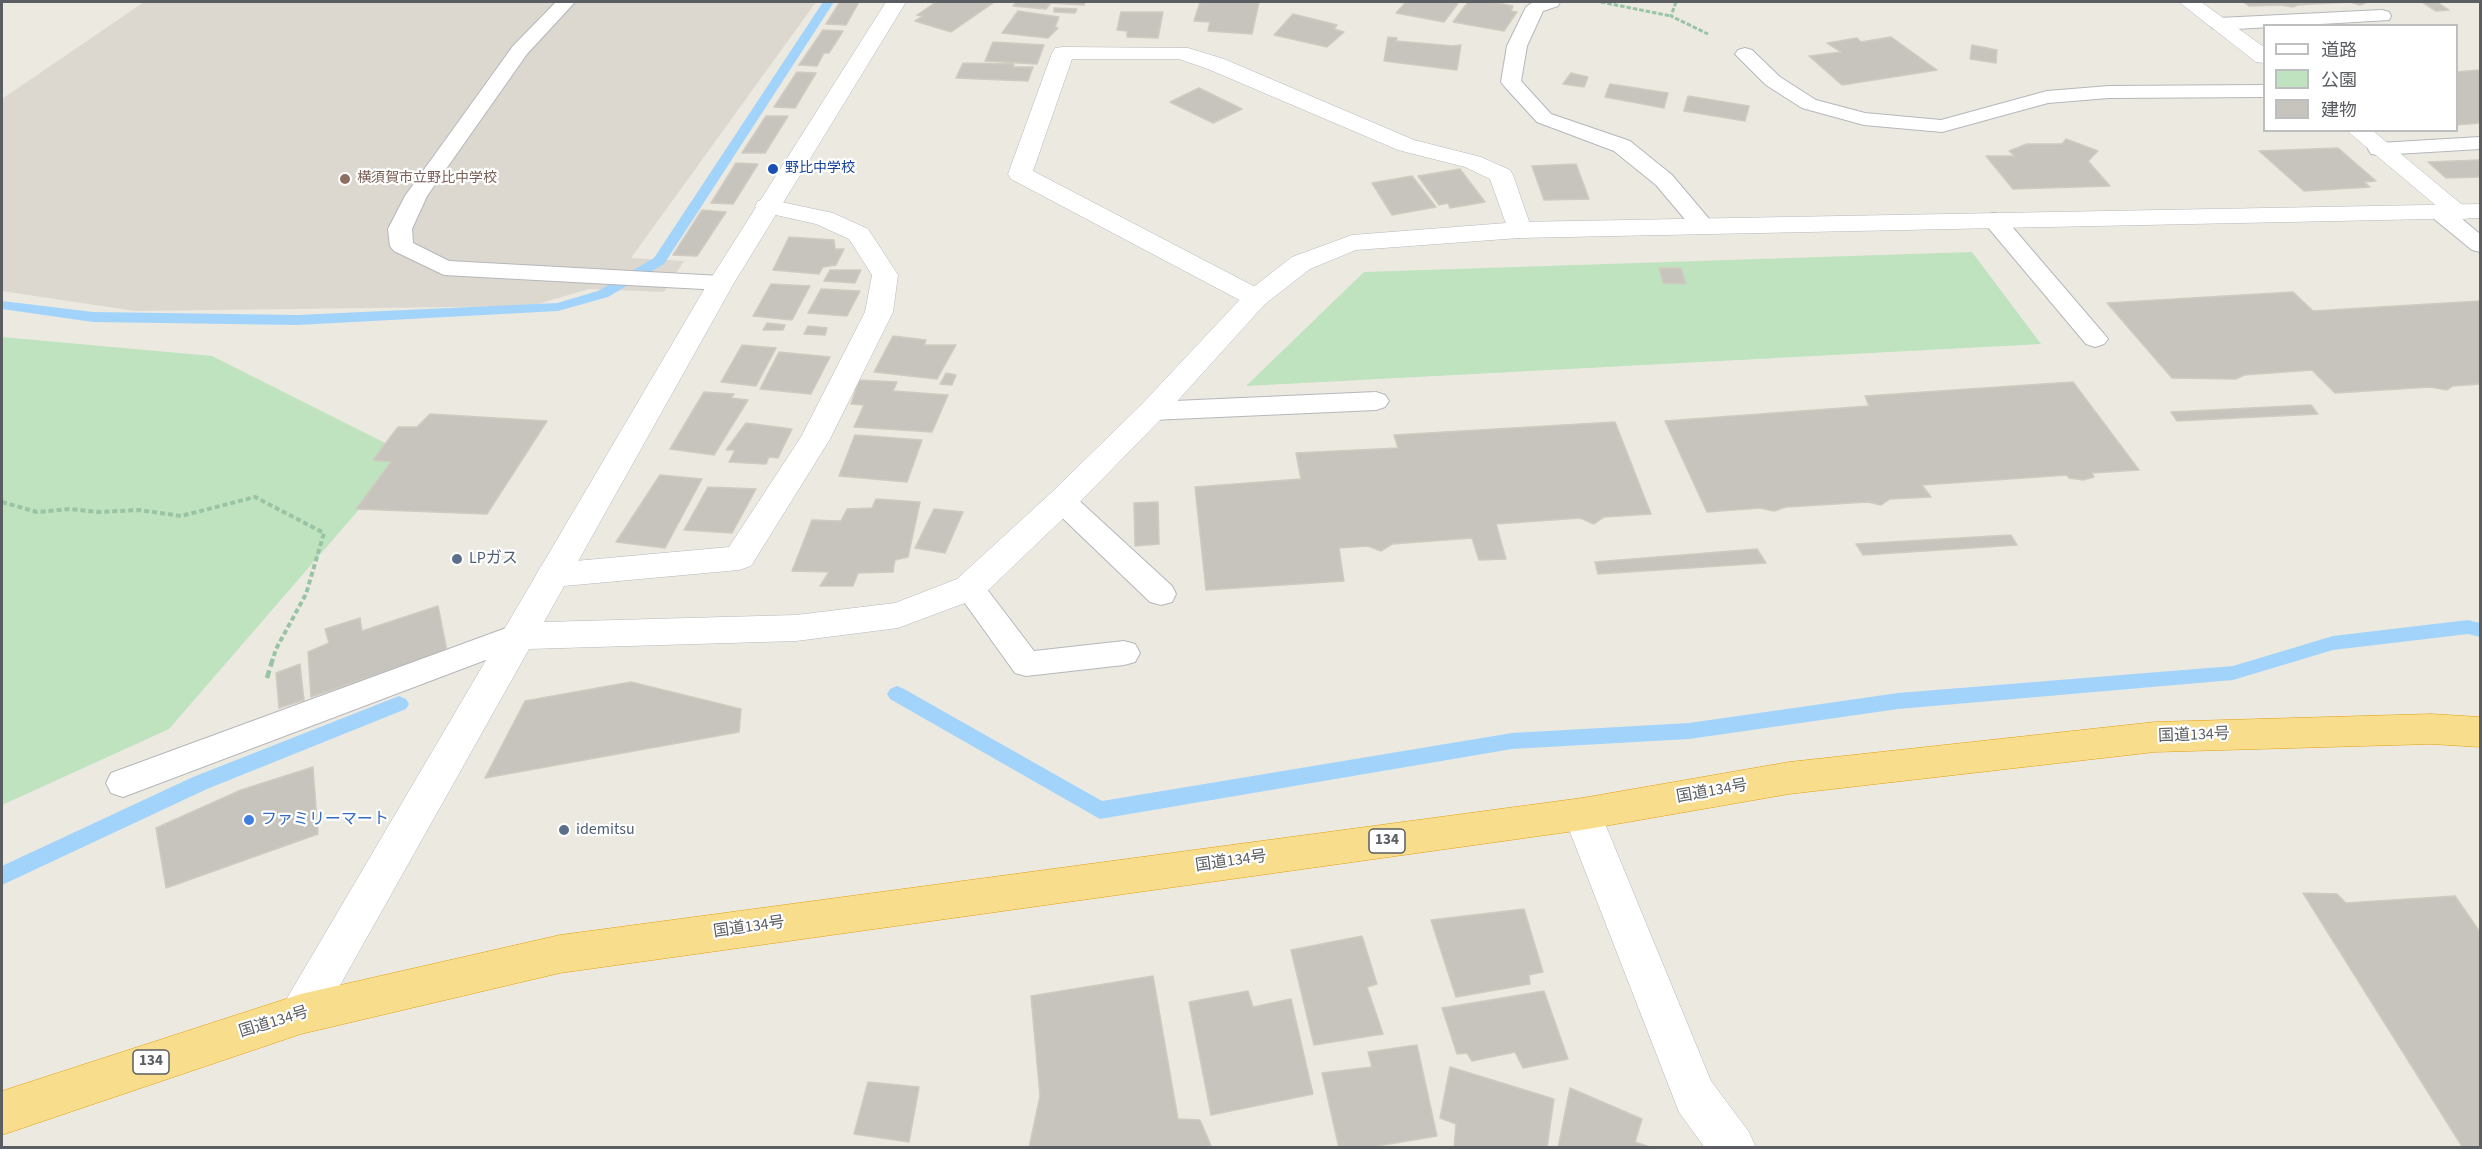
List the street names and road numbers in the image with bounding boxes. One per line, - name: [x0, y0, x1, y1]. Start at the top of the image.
- street label: 国道134号: [2158, 725, 2230, 747]
- street label: 国道134号: [1675, 776, 1749, 808]
- road number: 134: [1369, 829, 1405, 853]
- street label: 国道134号: [1194, 847, 1268, 877]
- street label: 国道134号: [712, 913, 786, 943]
- street label: 国道134号: [237, 1003, 311, 1043]
- road number: 134: [133, 1050, 169, 1074]

